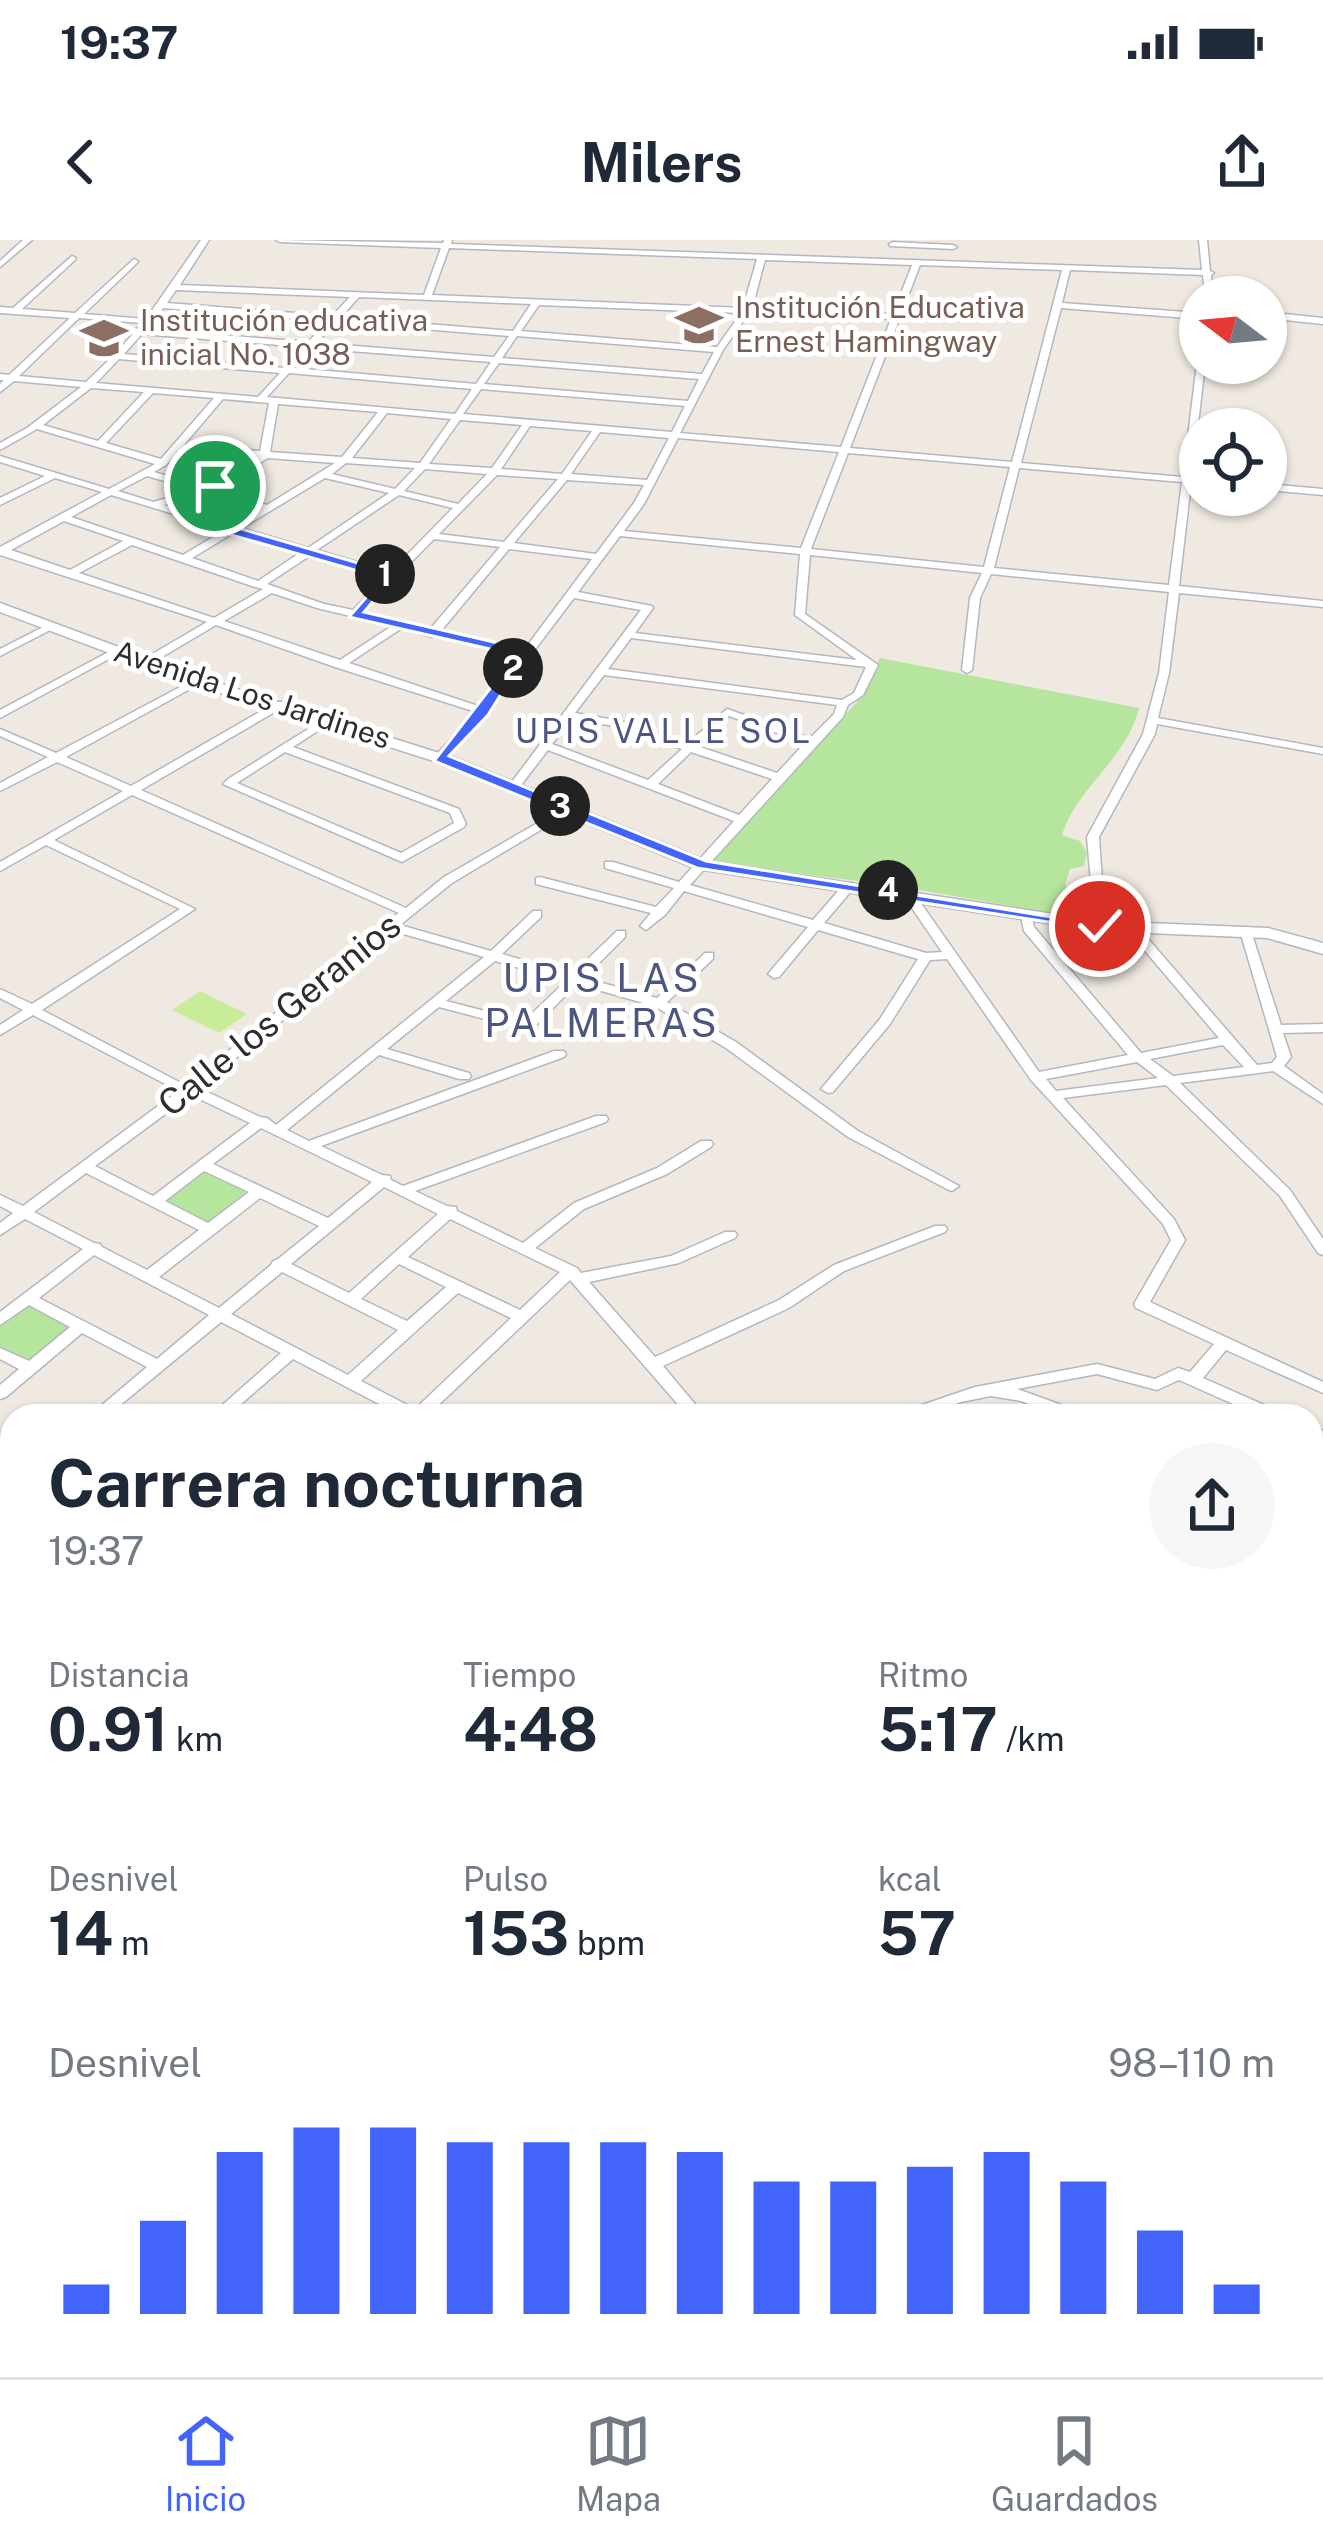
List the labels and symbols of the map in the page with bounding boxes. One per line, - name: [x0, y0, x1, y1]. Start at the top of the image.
- north arrow: [1179, 276, 1287, 384]
- place label: Institución Educativa Ernest Hamingway: [735, 289, 1025, 359]
- school or university icon: Institución Educativa Ernest Hamingway: [674, 300, 724, 350]
- place label: Institución educativa inicial No. 1038: [140, 302, 428, 372]
- school or university icon: Institución educativa inicial No. 1038: [79, 313, 129, 363]
- pin: [164, 435, 266, 537]
- pin: 1: [355, 544, 415, 604]
- street label: Avenida Los Jardines: [109, 632, 395, 756]
- pin: 2: [483, 638, 543, 698]
- district label: UPIS VALLE SOL: [515, 712, 813, 750]
- pin: 3: [530, 776, 590, 836]
- pin: 4: [858, 860, 918, 920]
- pin: [1049, 875, 1151, 977]
- street label: Calle los Geranios: [150, 904, 408, 1124]
- district label: UPIS LAS PALMERAS: [484, 955, 720, 1046]

